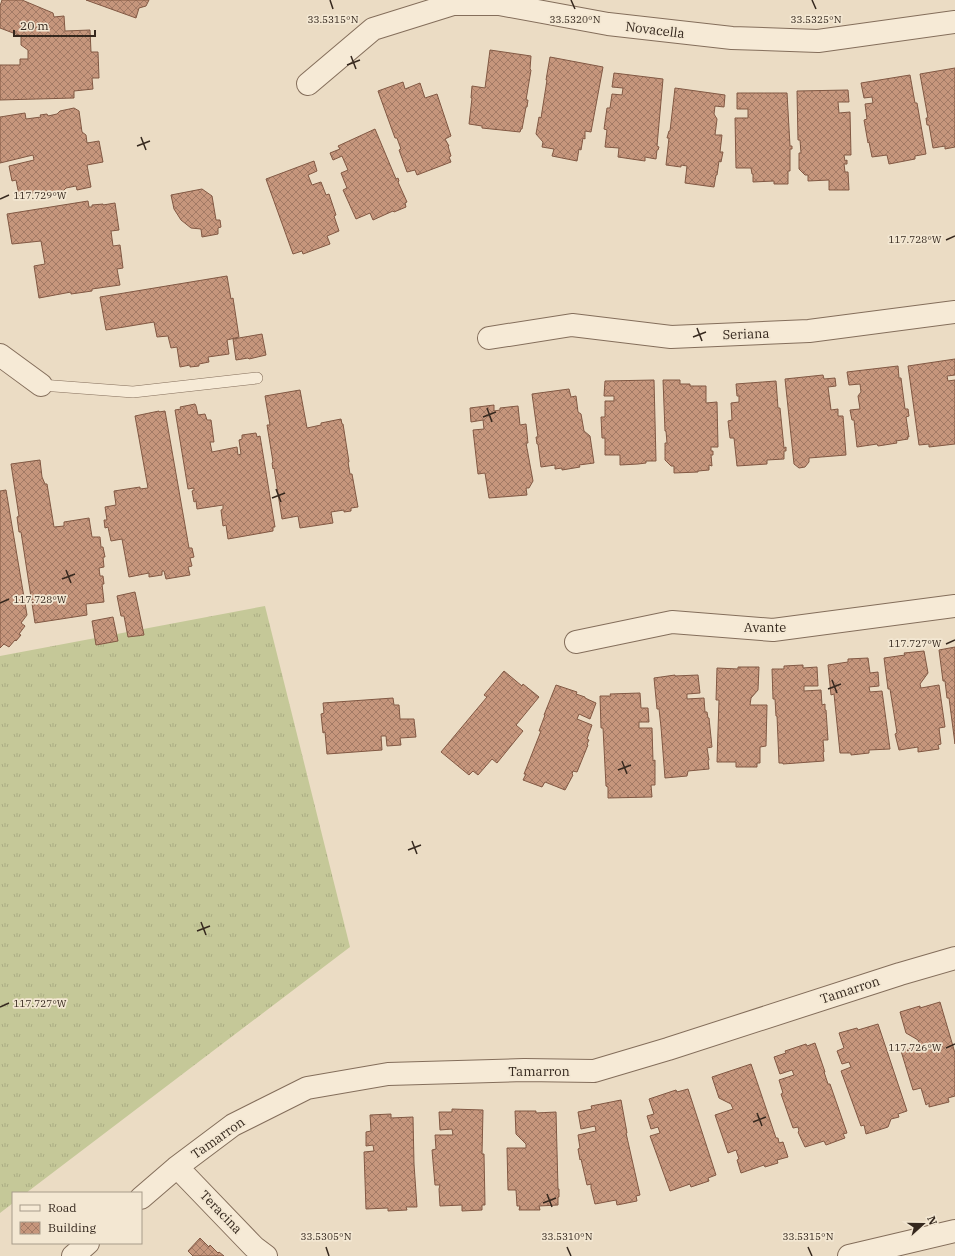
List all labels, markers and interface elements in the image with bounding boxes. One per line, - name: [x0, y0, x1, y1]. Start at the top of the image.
- scale bar: [14, 12, 95, 38]
- text: 33.5315°N: [307, 13, 359, 26]
- text: 33.5320°N: [549, 13, 601, 26]
- text: 33.5325°N: [790, 13, 842, 26]
- text: 20 m: [20, 18, 49, 33]
- street label: Novacella: [624, 18, 686, 42]
- text: 117.729°W: [13, 189, 67, 202]
- text: 117.728°W: [888, 233, 942, 246]
- street label: Seriana: [722, 325, 770, 343]
- text: 117.728°W: [13, 593, 67, 606]
- street label: Avante: [744, 619, 786, 636]
- text: 117.727°W: [888, 637, 942, 650]
- street label: Tamarron: [818, 972, 882, 1008]
- text: 117.727°W: [13, 997, 67, 1010]
- text: 117.726°W: [888, 1041, 942, 1054]
- street label: Tamarron: [508, 1063, 570, 1080]
- street label: Tamarron: [188, 1113, 248, 1163]
- street label: Teracina: [196, 1187, 246, 1237]
- legend: [12, 1192, 142, 1244]
- text: Road: [48, 1200, 77, 1215]
- north arrow: [903, 1204, 943, 1244]
- text: N: [924, 1214, 941, 1227]
- text: Building: [48, 1220, 96, 1235]
- text: 33.5305°N: [300, 1230, 352, 1243]
- text: 33.5310°N: [541, 1230, 593, 1243]
- text: 33.5315°N: [782, 1230, 834, 1243]

